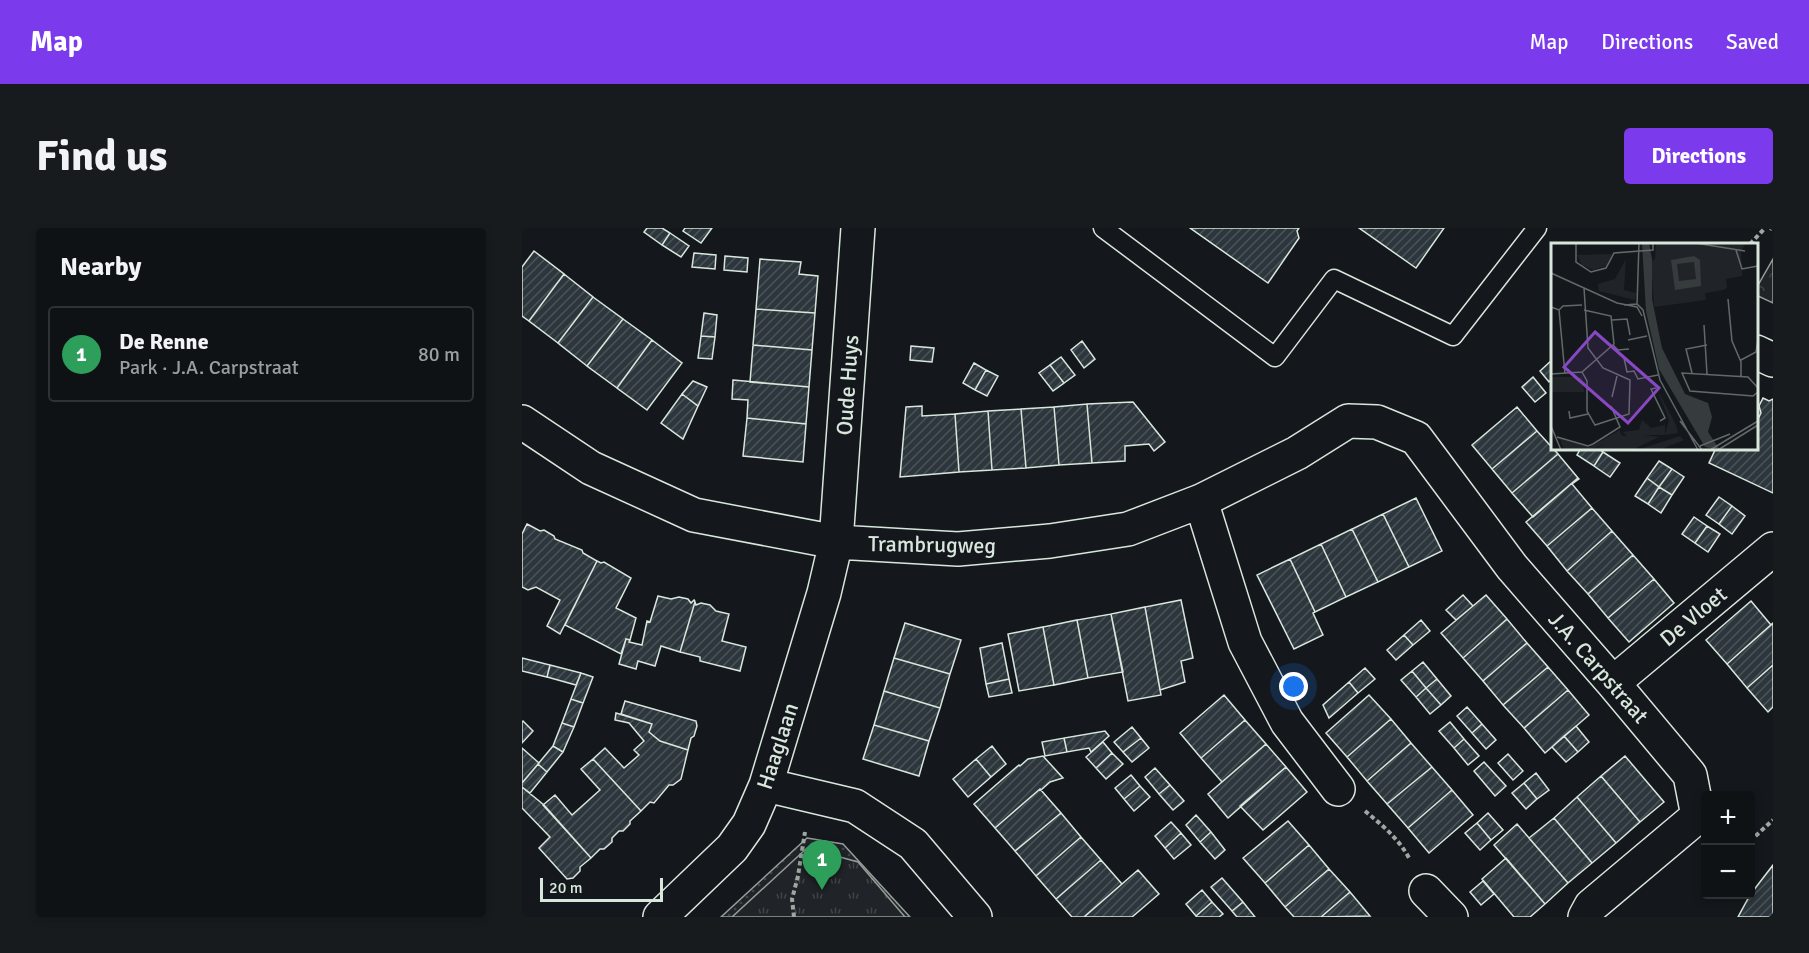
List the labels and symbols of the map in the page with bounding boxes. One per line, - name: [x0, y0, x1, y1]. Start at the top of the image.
- inset map: [1551, 243, 1758, 450]
- street label: Oude Huys: [831, 334, 864, 436]
- street label: Trambrugweg: [868, 530, 996, 559]
- street label: De Vloet: [1654, 580, 1733, 652]
- street label: J.A. Carpstraat: [1543, 606, 1655, 729]
- your location: [1279, 672, 1308, 701]
- street label: Haaglaan: [751, 699, 804, 793]
- pin: 1: [802, 840, 842, 890]
- scale bar: [540, 875, 663, 902]

